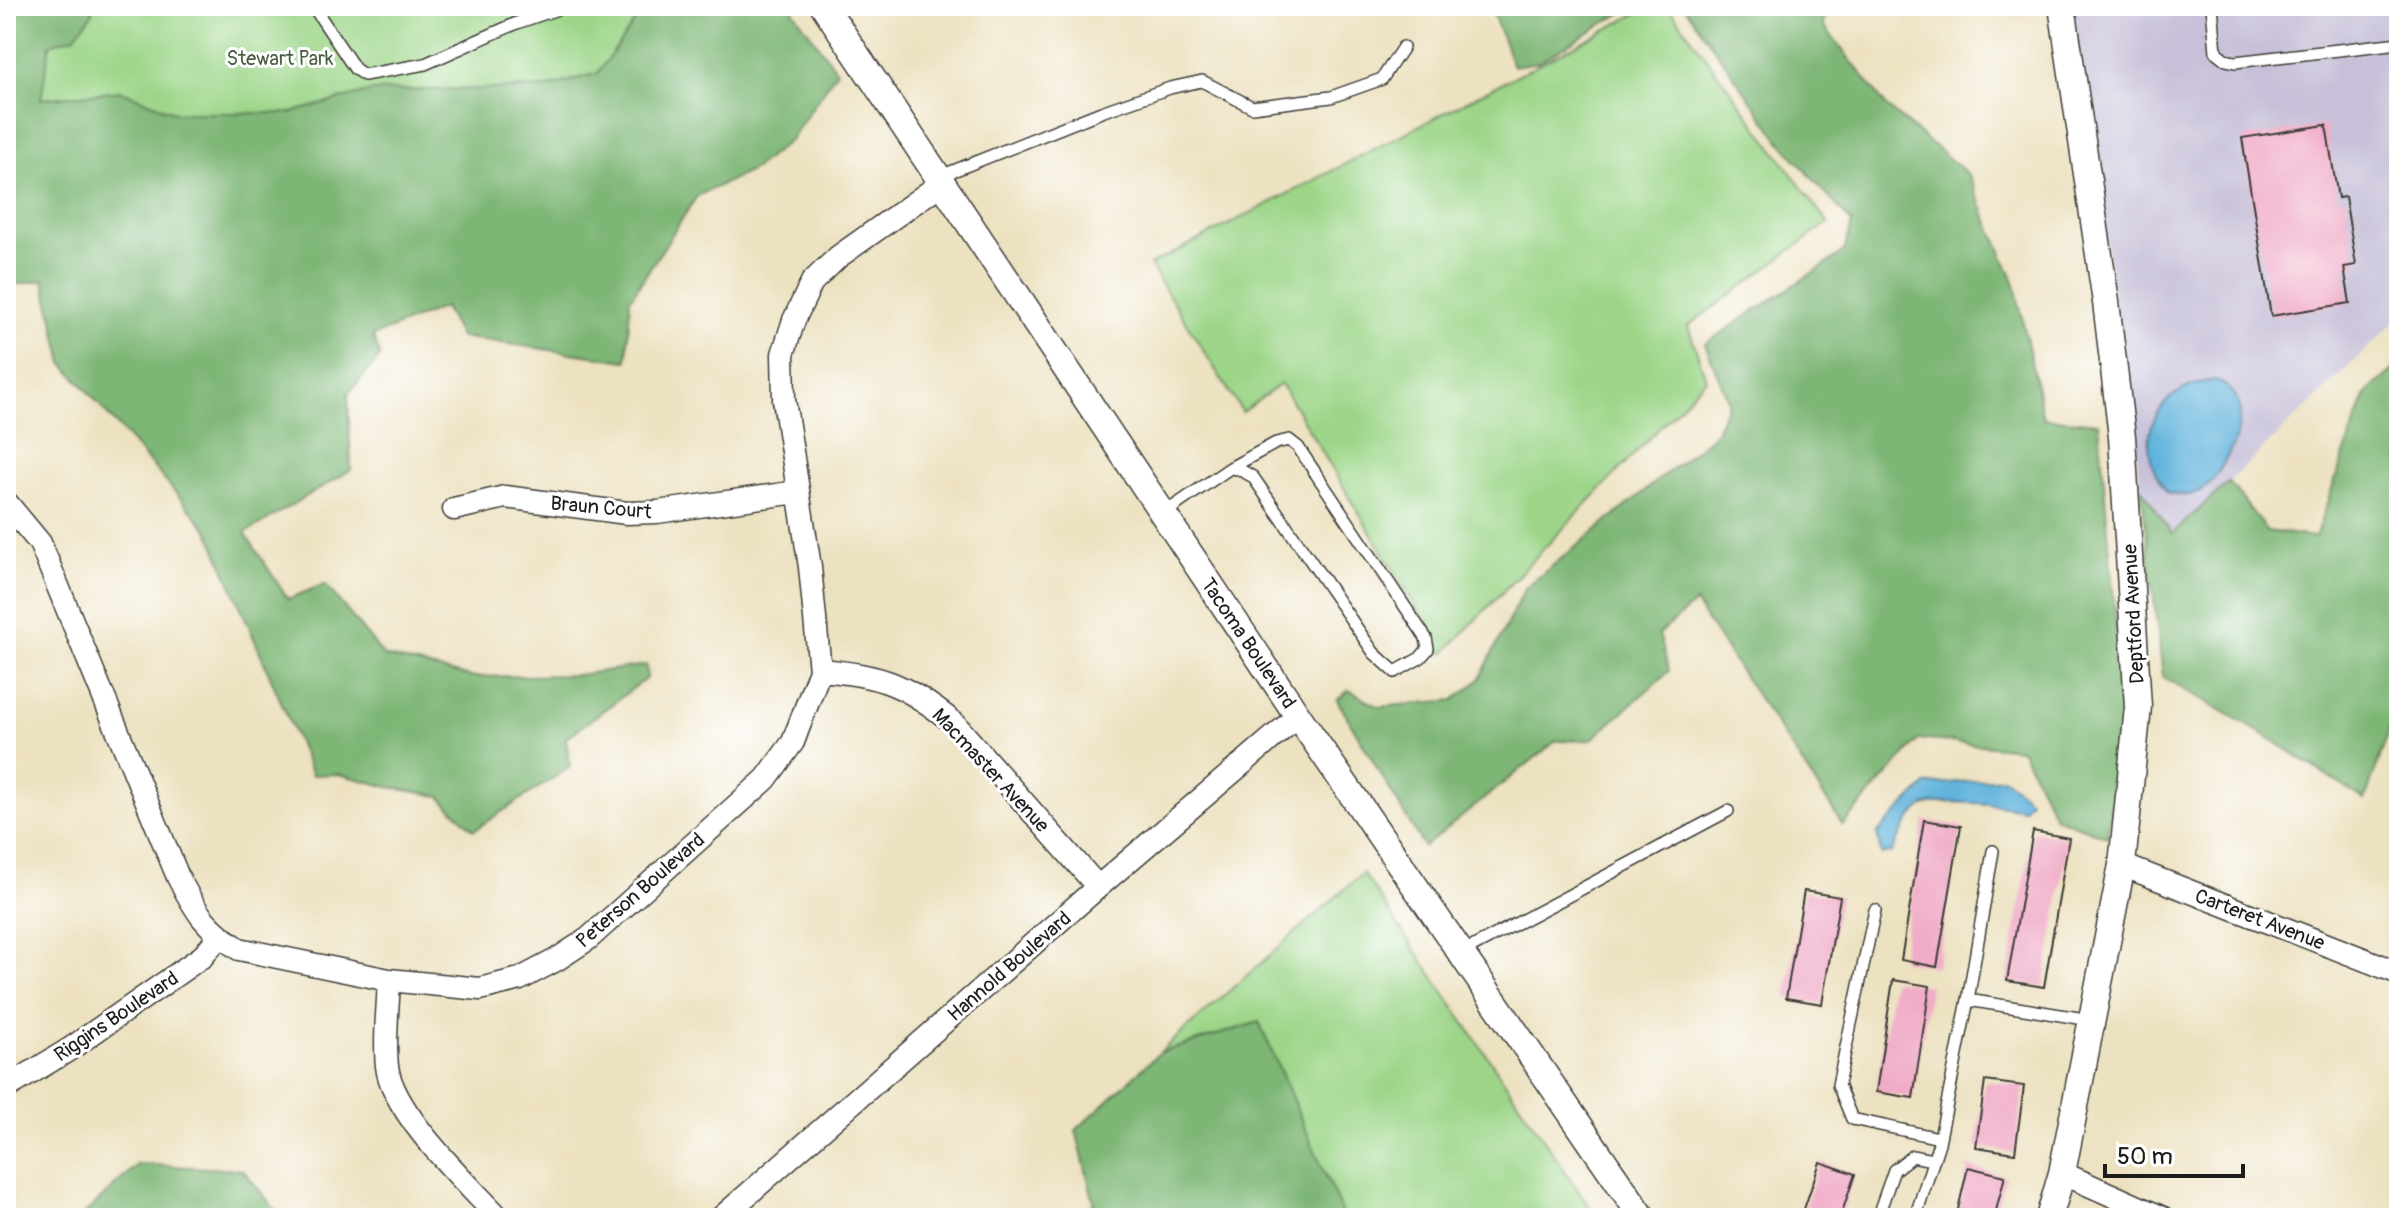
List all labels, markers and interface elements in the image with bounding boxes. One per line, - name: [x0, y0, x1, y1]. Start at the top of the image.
- park label: Stewart Park: [227, 46, 334, 71]
- street label: Braun Court: [549, 491, 653, 524]
- street label: Deptford Avenue: [2117, 543, 2150, 684]
- street label: Tacoma Boulevard: [1196, 573, 1302, 713]
- street label: Macmaster Avenue: [927, 703, 1055, 838]
- street label: Peterson Boulevard: [571, 828, 710, 953]
- street label: Carteret Avenue: [2191, 883, 2328, 956]
- street label: Hannold Boulevard: [942, 906, 1076, 1027]
- street label: Riggins Boulevard: [49, 966, 183, 1067]
- scale bar: [2105, 1128, 2243, 1178]
- text: 50 m: [2117, 1142, 2173, 1171]

